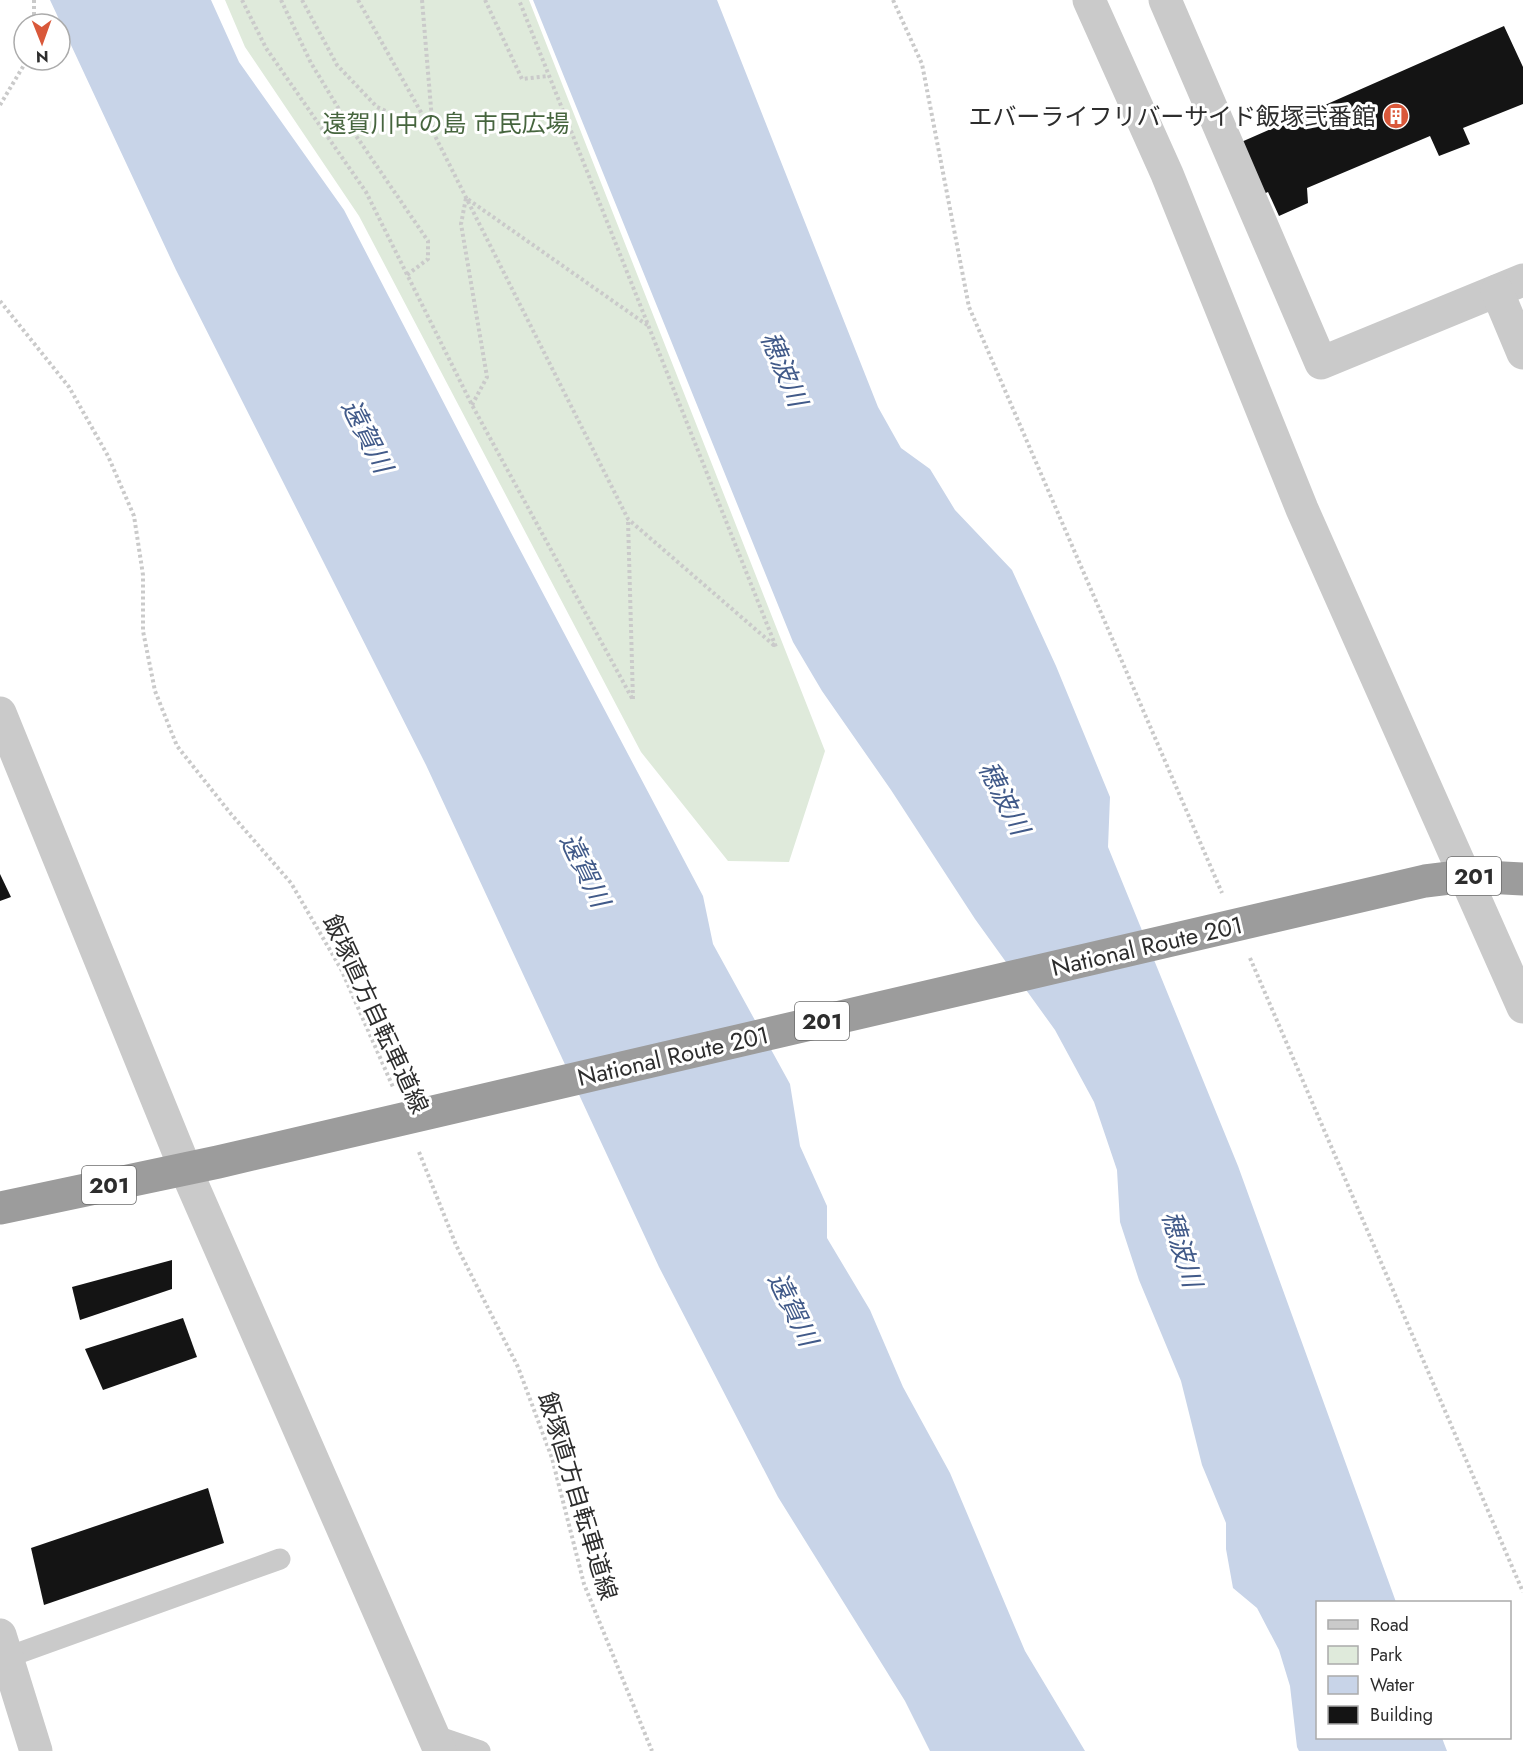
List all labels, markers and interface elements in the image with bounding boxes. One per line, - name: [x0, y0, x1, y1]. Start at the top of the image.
- north arrow: [12, 12, 72, 72]
- text: N: [36, 45, 49, 68]
- place label: エバーライフリバーサイド飯塚弐番館: [968, 99, 1376, 134]
- building icon: エバーライフリバーサイド飯塚弐番館: [1381, 101, 1411, 131]
- park label: 遠賀川中の島 市民広場: [322, 106, 570, 141]
- water label: 穂波川: [751, 326, 818, 415]
- water label: 遠賀川: [332, 393, 403, 482]
- water label: 穂波川: [969, 755, 1040, 844]
- water label: 遠賀川: [551, 827, 620, 916]
- road number: 201: [1447, 857, 1501, 895]
- street label: National Route 201: [1048, 907, 1246, 985]
- street label: 飯塚直方自転車道線: [314, 909, 438, 1119]
- road number: 201: [795, 1002, 849, 1040]
- street label: National Route 201: [574, 1017, 772, 1095]
- road number: 201: [82, 1166, 136, 1204]
- water label: 穂波川: [1152, 1206, 1212, 1295]
- water label: 遠賀川: [759, 1266, 828, 1355]
- street label: 飯塚直方自転車道線: [530, 1388, 626, 1604]
- legend: [1316, 1601, 1511, 1739]
- text: Road: [1370, 1612, 1409, 1638]
- text: Park: [1370, 1642, 1402, 1668]
- text: Water: [1370, 1672, 1415, 1698]
- text: Building: [1370, 1702, 1433, 1728]

